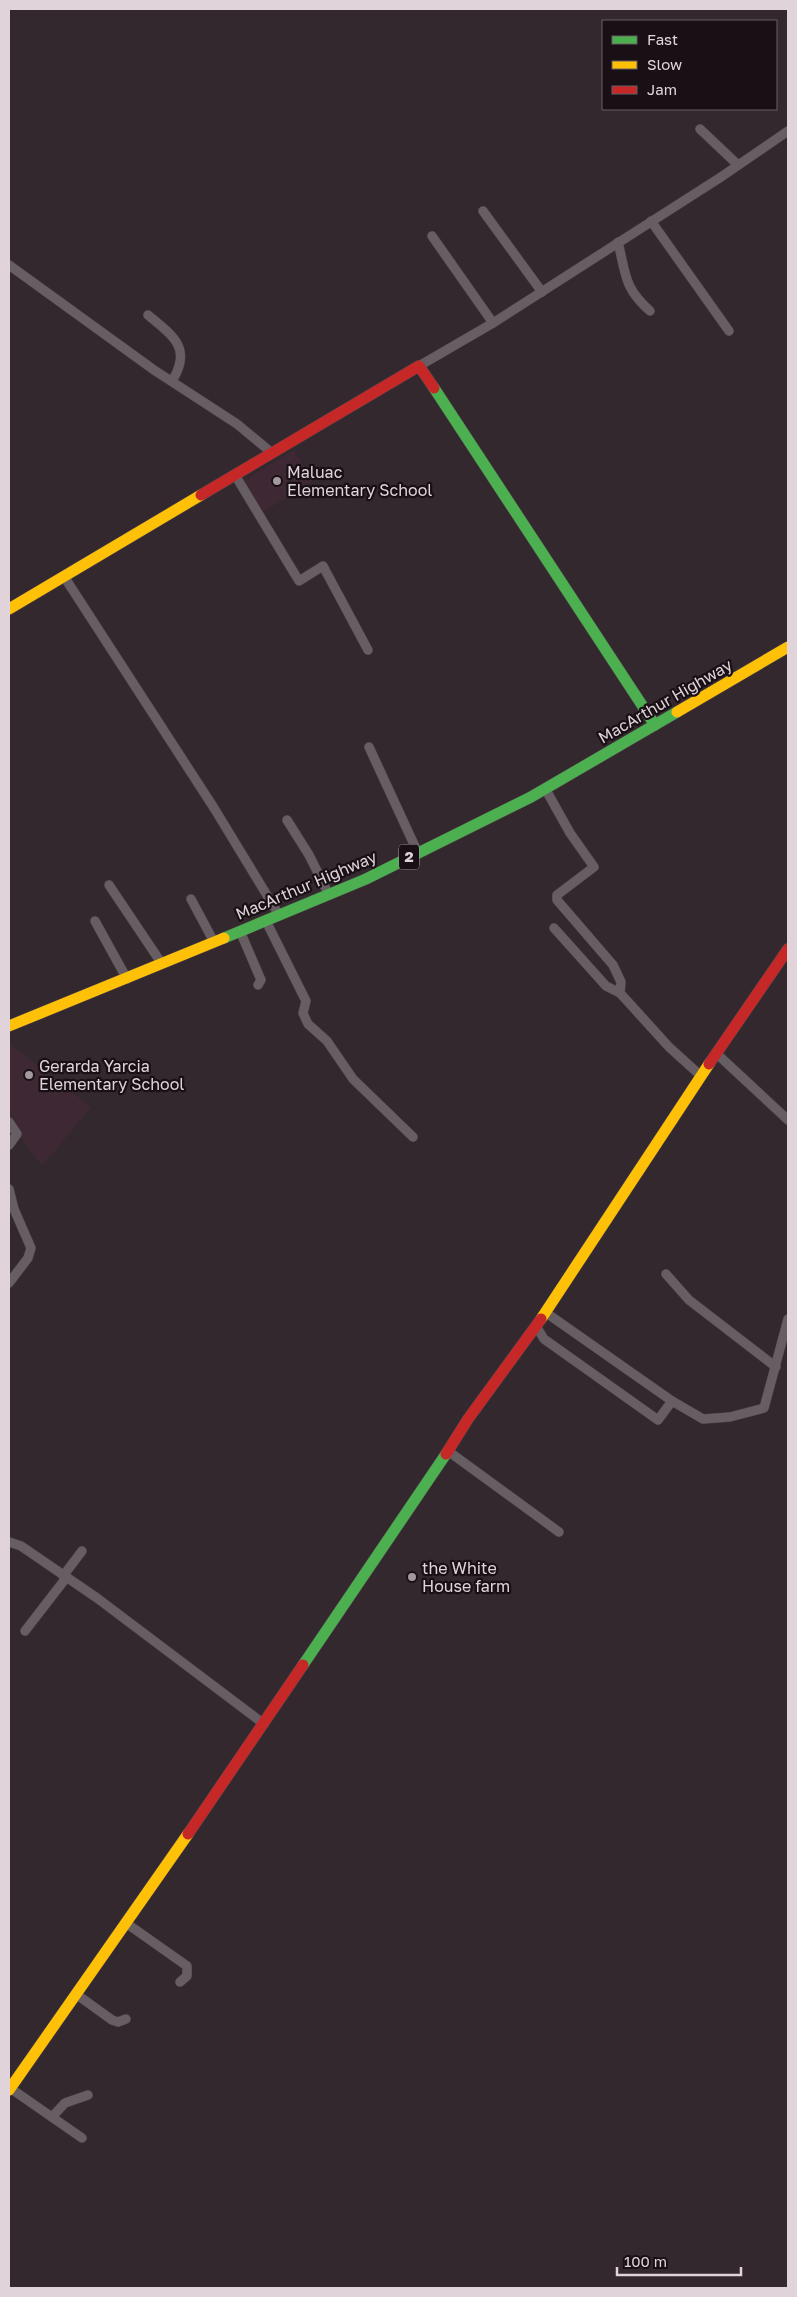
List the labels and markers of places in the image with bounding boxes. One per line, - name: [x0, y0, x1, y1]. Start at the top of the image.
- place label: Maluac Elementary School: [287, 462, 432, 500]
- marker: Maluac Elementary School: [271, 475, 283, 487]
- place label: Gerarda Yarcia Elementary School: [39, 1056, 184, 1094]
- marker: Gerarda Yarcia Elementary School: [23, 1069, 35, 1081]
- place label: the White House farm: [422, 1558, 510, 1596]
- marker: the White House farm: [406, 1571, 418, 1583]

